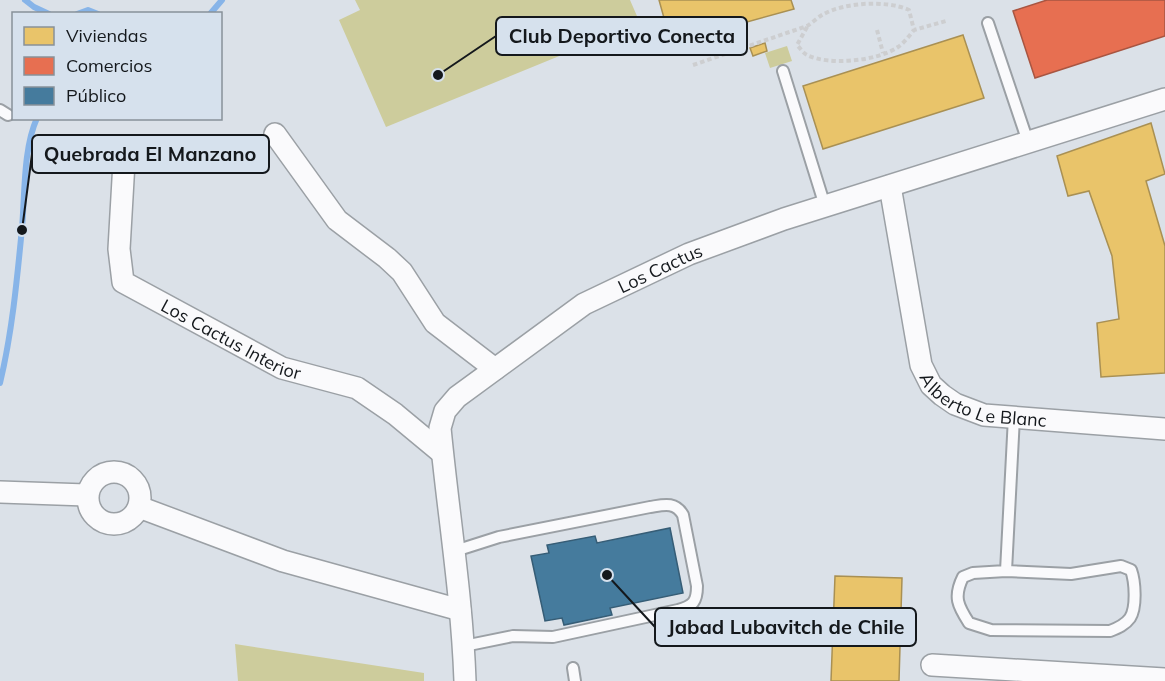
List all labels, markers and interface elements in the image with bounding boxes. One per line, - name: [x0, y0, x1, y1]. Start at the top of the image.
- legend: [12, 12, 222, 120]
- callout: Club Deportivo Conecta: [496, 17, 747, 55]
- text: Club Deportivo Conecta: [509, 23, 735, 48]
- text: Viviendas: [66, 24, 148, 47]
- text: Comercios: [66, 54, 152, 77]
- text: Público: [66, 84, 126, 107]
- callout: Quebrada El Manzano: [32, 135, 269, 173]
- text: Quebrada El Manzano: [44, 141, 256, 166]
- street label: Los Cactus: [614, 239, 706, 298]
- street label: Los Cactus Interior: [157, 293, 304, 384]
- street label: Alberto Le Blanc: [915, 368, 1048, 431]
- callout: Jabad Lubavitch de Chile: [655, 608, 916, 646]
- text: Jabad Lubavitch de Chile: [667, 614, 905, 639]

